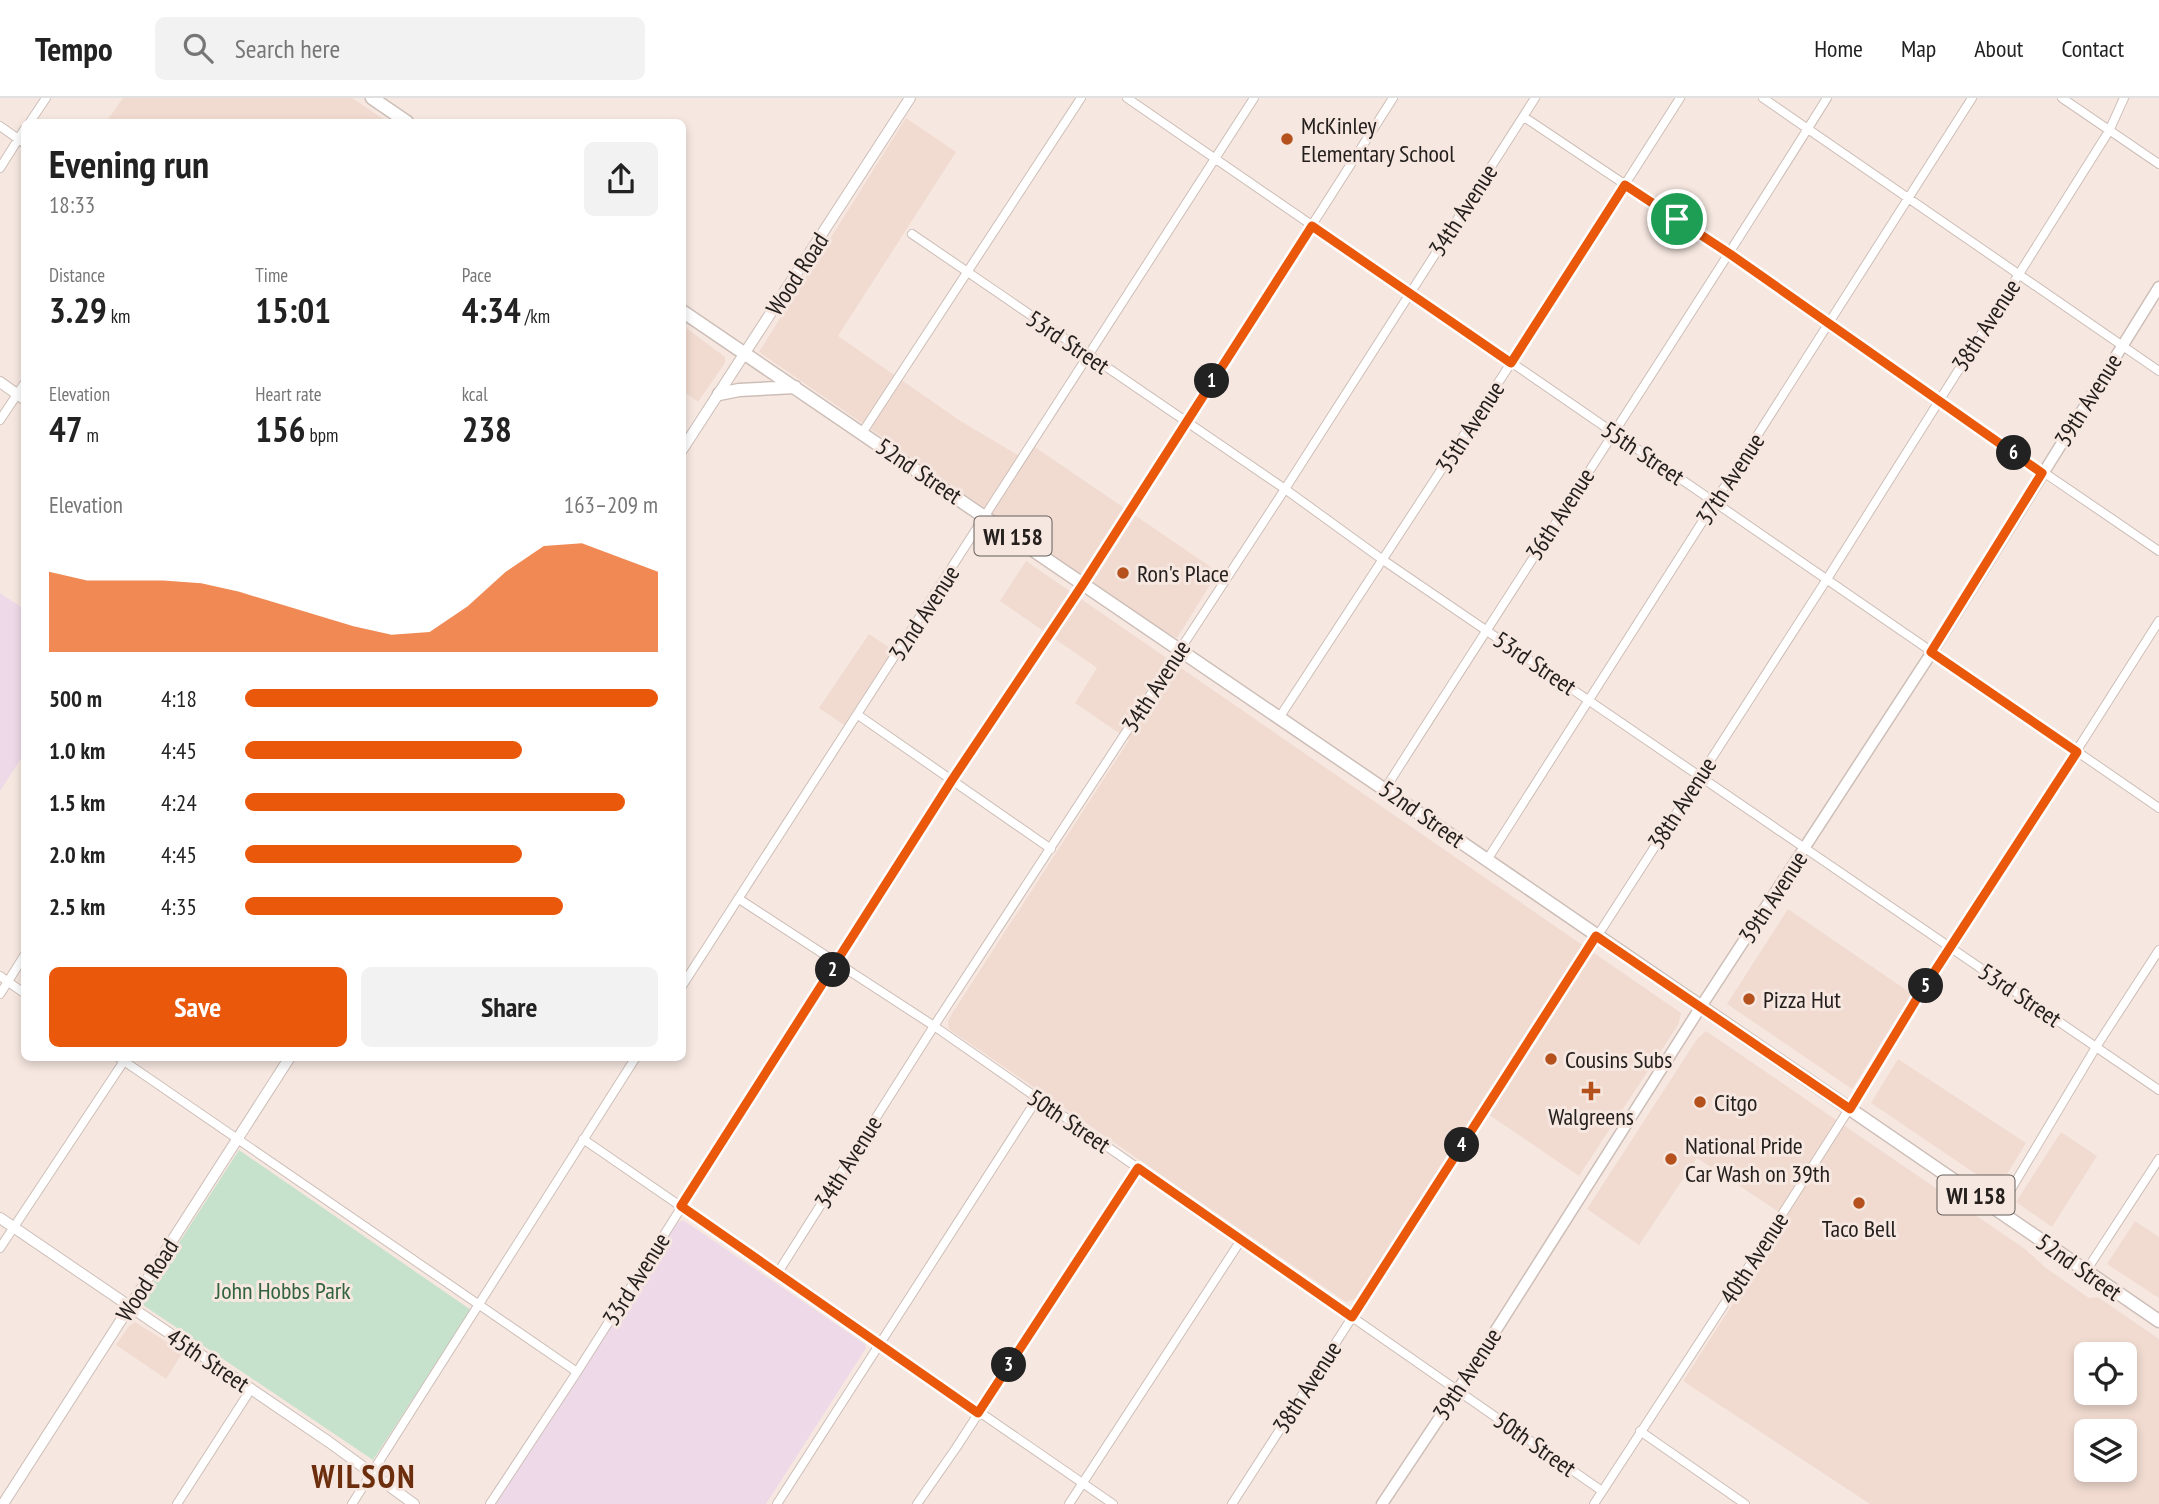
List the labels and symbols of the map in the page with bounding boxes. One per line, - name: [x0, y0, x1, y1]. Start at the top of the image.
- place label: McKinley Elementary School: [1301, 110, 1455, 169]
- marker: McKinley Elementary School: [1279, 131, 1295, 147]
- street label: 34th Avenue: [1422, 158, 1504, 262]
- pin: [1647, 189, 1707, 249]
- street label: Wood Road: [759, 227, 835, 321]
- street label: 38th Avenue: [1945, 273, 2027, 377]
- street label: 53rd Street: [1021, 303, 1116, 381]
- street label: 39th Avenue: [2047, 348, 2129, 452]
- pin: 1: [1194, 364, 1230, 398]
- street label: 35th Avenue: [1429, 375, 1511, 479]
- street label: 55th Street: [1596, 414, 1691, 492]
- street label: 37th Avenue: [1689, 427, 1771, 531]
- street label: 52nd Street: [870, 431, 968, 511]
- pin: 6: [1996, 436, 2032, 470]
- street label: 36th Avenue: [1519, 462, 1601, 566]
- road number: WI 158: [974, 516, 1052, 556]
- place label: Ron's Place: [1137, 558, 1229, 589]
- street label: 32nd Avenue: [882, 559, 966, 667]
- marker: Ron's Place: [1115, 565, 1131, 581]
- street label: 53rd Street: [1488, 624, 1583, 702]
- street label: 34th Avenue: [1115, 634, 1197, 738]
- street label: 38th Avenue: [1641, 751, 1723, 855]
- street label: 52nd Street: [1373, 773, 1471, 855]
- street label: 39th Avenue: [1732, 845, 1814, 949]
- pin: 2: [816, 952, 850, 988]
- street label: 53rd Street: [1973, 956, 2068, 1034]
- pin: 5: [1909, 968, 1944, 1004]
- place label: Pizza Hut: [1763, 984, 1841, 1015]
- marker: Pizza Hut: [1741, 991, 1757, 1007]
- place label: Cousins Subs: [1565, 1044, 1672, 1075]
- marker: Cousins Subs: [1543, 1051, 1559, 1067]
- street label: 50th Street: [1022, 1082, 1117, 1160]
- marker: Walgreens: [1583, 1083, 1599, 1099]
- place label: Citgo: [1714, 1087, 1757, 1118]
- marker: Citgo: [1692, 1094, 1708, 1110]
- place label: Walgreens: [1548, 1101, 1634, 1132]
- street label: 34th Avenue: [807, 1110, 889, 1214]
- pin: 4: [1444, 1128, 1480, 1162]
- place label: National Pride Car Wash on 39th: [1685, 1130, 1830, 1189]
- marker: National Pride Car Wash on 39th: [1663, 1151, 1679, 1167]
- road number: WI 158: [1938, 1176, 2014, 1214]
- marker: Taco Bell: [1851, 1195, 1867, 1211]
- street label: 40th Avenue: [1713, 1206, 1795, 1310]
- place label: Taco Bell: [1822, 1213, 1897, 1244]
- street label: 52nd Street: [2030, 1226, 2128, 1308]
- street label: 33rd Avenue: [595, 1227, 677, 1331]
- street label: Wood Road: [109, 1233, 185, 1327]
- park label: John Hobbs Park: [214, 1275, 351, 1306]
- street label: 45th Street: [161, 1321, 256, 1399]
- street label: 39th Avenue: [1426, 1322, 1508, 1426]
- street label: 38th Avenue: [1266, 1335, 1348, 1439]
- pin: 3: [992, 1348, 1026, 1382]
- street label: 50th Street: [1488, 1404, 1583, 1484]
- district label: WILSON: [310, 1455, 417, 1497]

